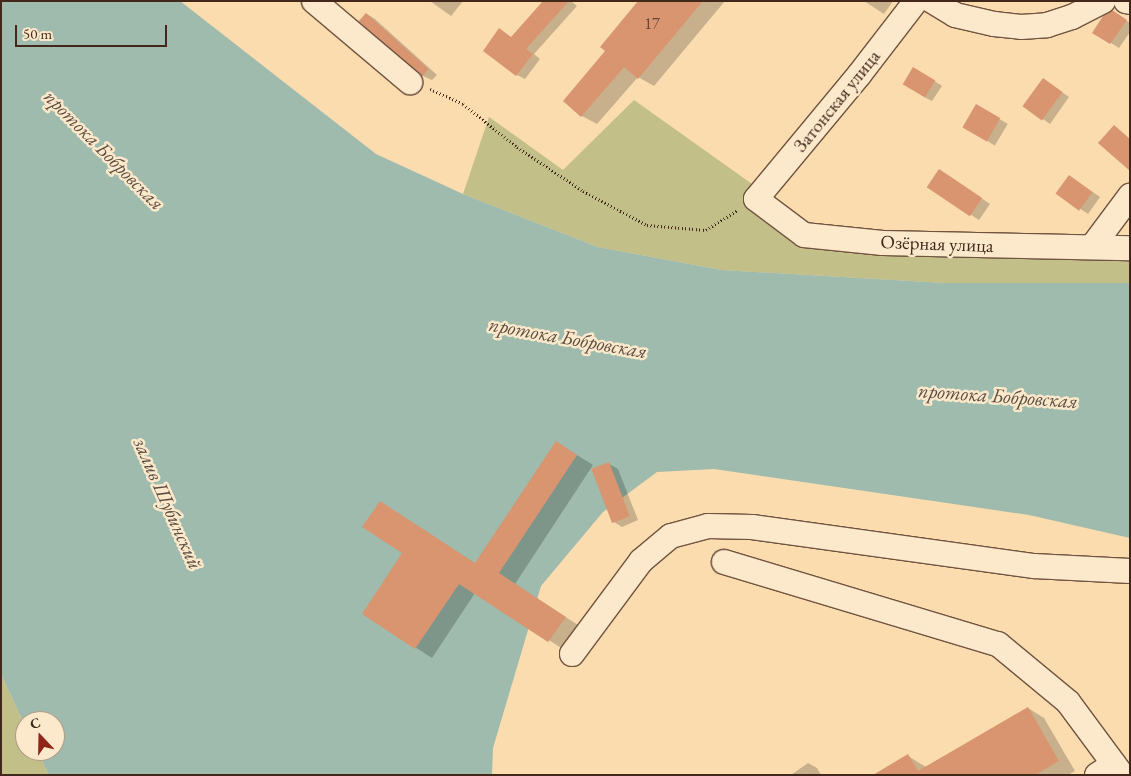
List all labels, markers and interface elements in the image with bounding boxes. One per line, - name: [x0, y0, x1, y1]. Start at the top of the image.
- house number: 17: [644, 14, 660, 34]
- scale bar: [18, 15, 170, 47]
- text: 50 m: [23, 24, 52, 43]
- street label: Затонская улица: [789, 45, 885, 157]
- water label: протока Бобровская: [39, 85, 169, 215]
- street label: Озёрная улица: [880, 231, 994, 257]
- water label: протока Бобровская: [487, 312, 649, 364]
- water label: протока Бобровская: [917, 378, 1079, 414]
- water label: залив Шубинский: [128, 435, 208, 573]
- north arrow: [15, 711, 65, 761]
- text: С: [27, 713, 43, 733]

